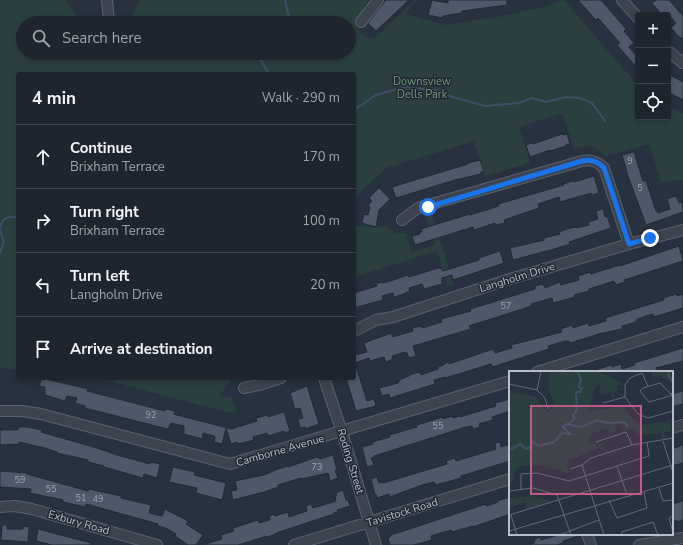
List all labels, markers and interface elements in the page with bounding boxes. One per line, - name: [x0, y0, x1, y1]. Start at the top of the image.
- map controls: [635, 12, 671, 120]
- button: +: [635, 12, 671, 48]
- search box: [16, 16, 356, 60]
- icon: search: [30, 27, 52, 49]
- text: Search here: [62, 28, 142, 48]
- button: −: [635, 48, 671, 84]
- park label: Downsview Dells Park: [393, 74, 451, 102]
- button: locate: [635, 84, 671, 120]
- text: 4 min: [32, 87, 76, 110]
- text: Walk · 290 m: [262, 89, 340, 107]
- text: Continue: [70, 138, 132, 158]
- icon: ahead: [32, 146, 54, 168]
- text: 170 m: [302, 148, 340, 166]
- house number: 9: [627, 155, 633, 167]
- text: Brixham Terrace: [70, 158, 165, 176]
- house number: 5: [637, 182, 643, 194]
- route start: [419, 198, 437, 216]
- text: Turn right: [70, 202, 139, 222]
- icon: right: [32, 210, 54, 232]
- text: 100 m: [302, 212, 340, 230]
- text: Brixham Terrace: [70, 222, 165, 240]
- route end: [641, 229, 659, 247]
- street label: Langholm Drive: [477, 259, 557, 296]
- text: Turn left: [70, 266, 129, 286]
- icon: left: [32, 274, 54, 296]
- text: 20 m: [310, 276, 340, 294]
- text: Langholm Drive: [70, 286, 163, 304]
- house number: 57: [501, 300, 511, 312]
- icon: arrive: [32, 338, 54, 360]
- text: Arrive at destination: [70, 339, 213, 359]
- inset map: [509, 371, 673, 535]
- house number: 92: [146, 409, 156, 421]
- house number: 55: [433, 420, 443, 432]
- street label: Roding Street: [333, 427, 368, 496]
- street label: Camborne Avenue: [234, 431, 326, 470]
- house number: 73: [312, 461, 322, 473]
- house number: 59: [15, 474, 25, 486]
- house number: 55: [46, 483, 56, 495]
- house number: 51: [76, 492, 86, 504]
- house number: 49: [93, 493, 103, 505]
- street label: Tavistock Road: [365, 494, 440, 530]
- street label: Exbury Road: [46, 507, 111, 538]

